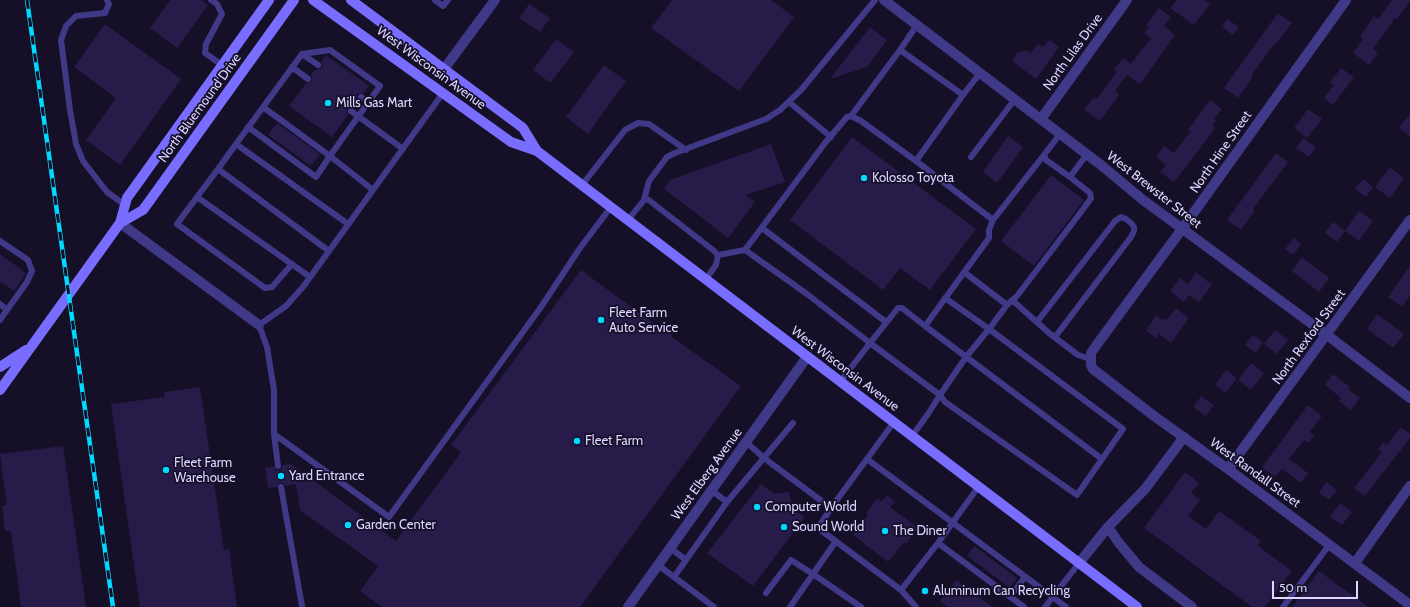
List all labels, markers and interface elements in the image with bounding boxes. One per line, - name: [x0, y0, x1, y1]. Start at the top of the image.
- street label: North Lilas Drive: [1040, 11, 1106, 93]
- street label: West Wisconsin Avenue: [373, 23, 489, 113]
- street label: North Bluemound Drive: [155, 51, 245, 165]
- place label: Mills Gas Mart: [336, 95, 412, 111]
- marker: Mills Gas Mart: [323, 98, 333, 108]
- street label: North Hine Street: [1187, 108, 1255, 196]
- street label: West Brewster Street: [1104, 148, 1204, 232]
- place label: Kolosso Toyota: [872, 170, 954, 186]
- marker: Kolosso Toyota: [859, 173, 869, 183]
- street label: North Rexford Street: [1269, 286, 1349, 388]
- place label: Fleet Farm Auto Service: [609, 305, 678, 336]
- marker: Fleet Farm Auto Service: [596, 315, 606, 325]
- street label: West Wisconsin Avenue: [788, 323, 902, 415]
- street label: West Elberg Avenue: [668, 425, 746, 523]
- place label: Fleet Farm: [585, 433, 643, 449]
- street label: West Randall Street: [1207, 435, 1303, 511]
- marker: Fleet Farm: [572, 436, 582, 446]
- place label: Fleet Farm Warehouse: [174, 455, 236, 486]
- marker: Fleet Farm Warehouse: [161, 465, 171, 475]
- place label: Yard Entrance: [289, 468, 364, 484]
- marker: Yard Entrance: [276, 471, 286, 481]
- place label: Computer World: [765, 499, 857, 515]
- marker: Computer World: [752, 502, 762, 512]
- place label: Garden Center: [356, 517, 436, 533]
- place label: Sound World: [792, 519, 864, 535]
- marker: Garden Center: [343, 520, 353, 530]
- marker: Sound World: [779, 522, 789, 532]
- place label: The Diner: [893, 523, 947, 539]
- marker: The Diner: [880, 526, 890, 536]
- scale bar: [1274, 573, 1360, 599]
- text: 50 m: [1279, 580, 1307, 595]
- place label: Aluminum Can Recycling: [933, 583, 1070, 599]
- marker: Aluminum Can Recycling: [920, 586, 930, 596]

